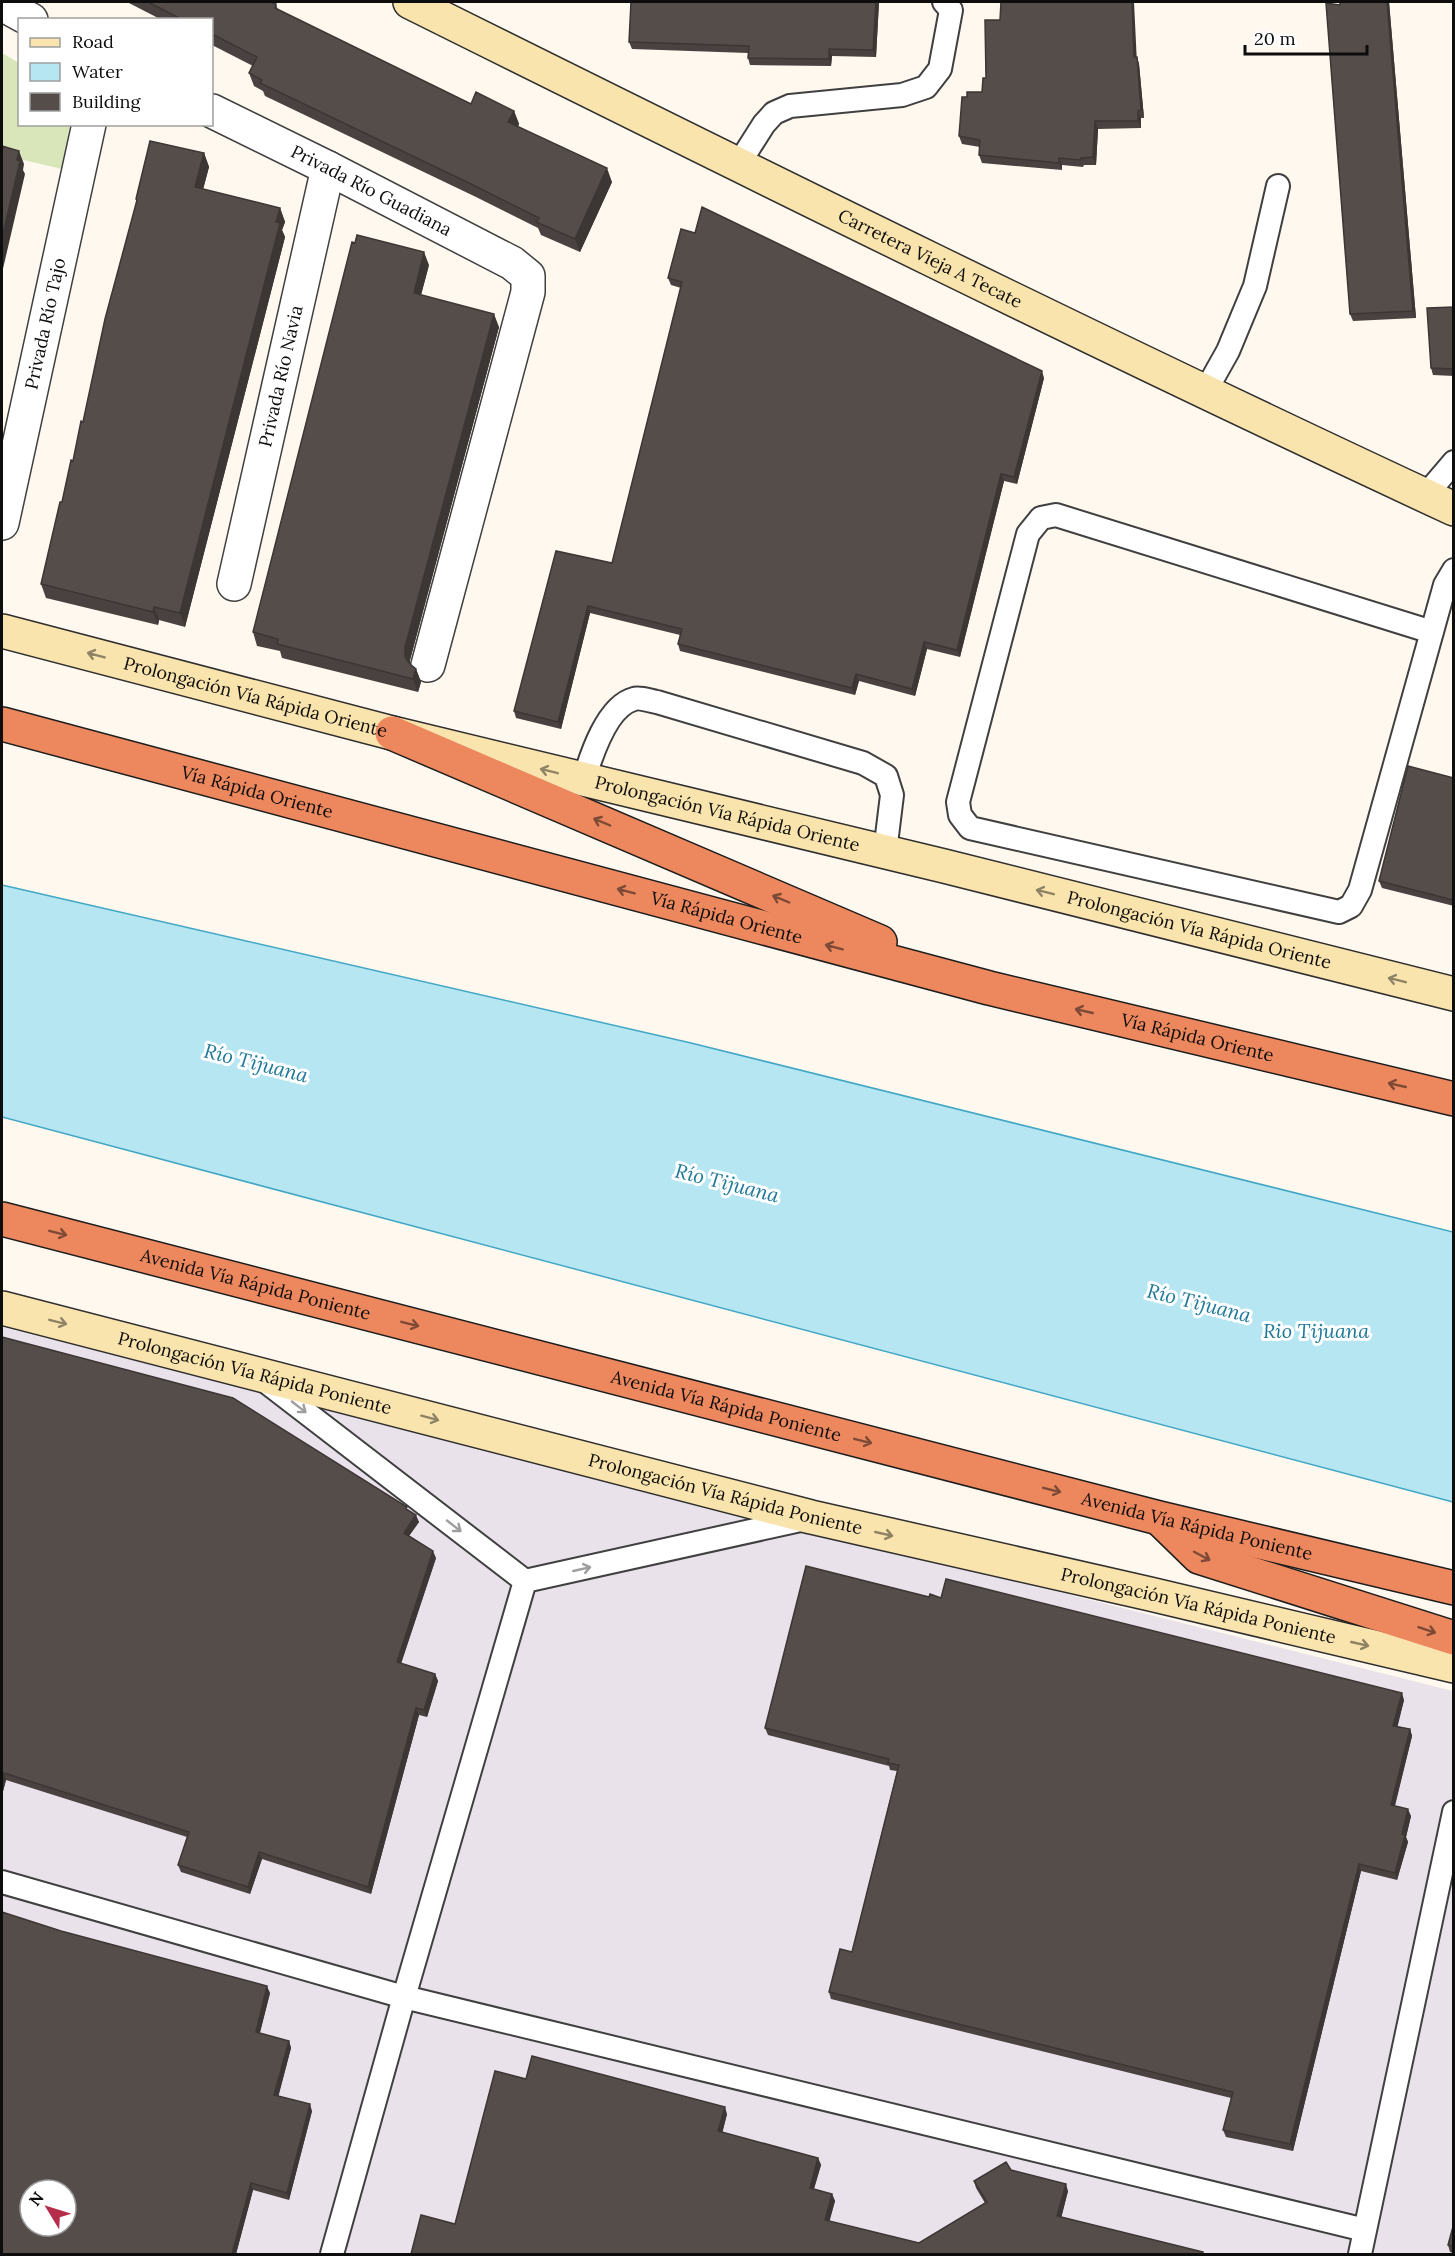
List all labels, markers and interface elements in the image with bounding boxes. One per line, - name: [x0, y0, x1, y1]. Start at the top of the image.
- legend: [18, 18, 213, 126]
- scale bar: [1245, 18, 1366, 56]
- text: 20 m: [1254, 27, 1296, 50]
- text: Road: [72, 30, 114, 53]
- text: Water: [72, 60, 123, 83]
- text: Building: [72, 90, 142, 113]
- street label: Privada Río Guadiana: [287, 140, 456, 241]
- street label: Carretera Vieja A Tecate: [834, 204, 1026, 313]
- street label: Privada Río Tajo: [19, 256, 70, 392]
- street label: Privada Río Navia: [253, 303, 308, 449]
- one-way arrow: [86, 649, 105, 661]
- street label: Prolongación Vía Rápida Oriente: [121, 651, 390, 742]
- street label: Vía Rápida Oriente: [178, 760, 336, 823]
- one-way arrow: [540, 764, 559, 776]
- street label: Prolongación Vía Rápida Oriente: [593, 770, 862, 856]
- one-way arrow: [593, 816, 611, 827]
- one-way arrow: [617, 885, 636, 896]
- one-way arrow: [1035, 885, 1054, 897]
- street label: Prolongación Vía Rápida Oriente: [1065, 885, 1334, 974]
- street label: Vía Rápida Oriente: [647, 886, 805, 949]
- one-way arrow: [772, 893, 791, 904]
- one-way arrow: [825, 940, 844, 952]
- one-way arrow: [1388, 973, 1407, 985]
- one-way arrow: [1075, 1004, 1094, 1016]
- street label: Vía Rápida Oriente: [1118, 1008, 1276, 1067]
- water label: Río Tijuana: [202, 1038, 311, 1088]
- one-way arrow: [1387, 1079, 1406, 1091]
- water label: Río Tijuana: [673, 1158, 782, 1208]
- one-way arrow: [48, 1228, 67, 1240]
- street label: Avenida Vía Rápida Poniente: [137, 1243, 374, 1325]
- water label: Río Tijuana: [1145, 1278, 1254, 1328]
- one-way arrow: [48, 1317, 67, 1329]
- water label: Rio Tijuana: [1263, 1318, 1369, 1343]
- one-way arrow: [400, 1319, 419, 1331]
- street label: Prolongación Vía Rápida Poniente: [115, 1326, 394, 1419]
- street label: Avenida Vía Rápida Poniente: [608, 1365, 844, 1446]
- one-way arrow: [291, 1401, 307, 1414]
- one-way arrow: [420, 1413, 439, 1424]
- one-way arrow: [853, 1436, 872, 1448]
- street label: Prolongación Vía Rápida Poniente: [586, 1448, 865, 1539]
- one-way arrow: [1042, 1485, 1061, 1496]
- street label: Avenida Vía Rápida Poniente: [1078, 1486, 1315, 1565]
- one-way arrow: [445, 1520, 461, 1533]
- one-way arrow: [874, 1528, 893, 1540]
- one-way arrow: [1193, 1550, 1210, 1562]
- one-way arrow: [572, 1562, 591, 1574]
- street label: Prolongación Vía Rápida Poniente: [1059, 1562, 1339, 1649]
- one-way arrow: [1417, 1625, 1436, 1636]
- one-way arrow: [1350, 1638, 1369, 1650]
- north arrow: [18, 2178, 78, 2238]
- text: N: [24, 2188, 48, 2210]

